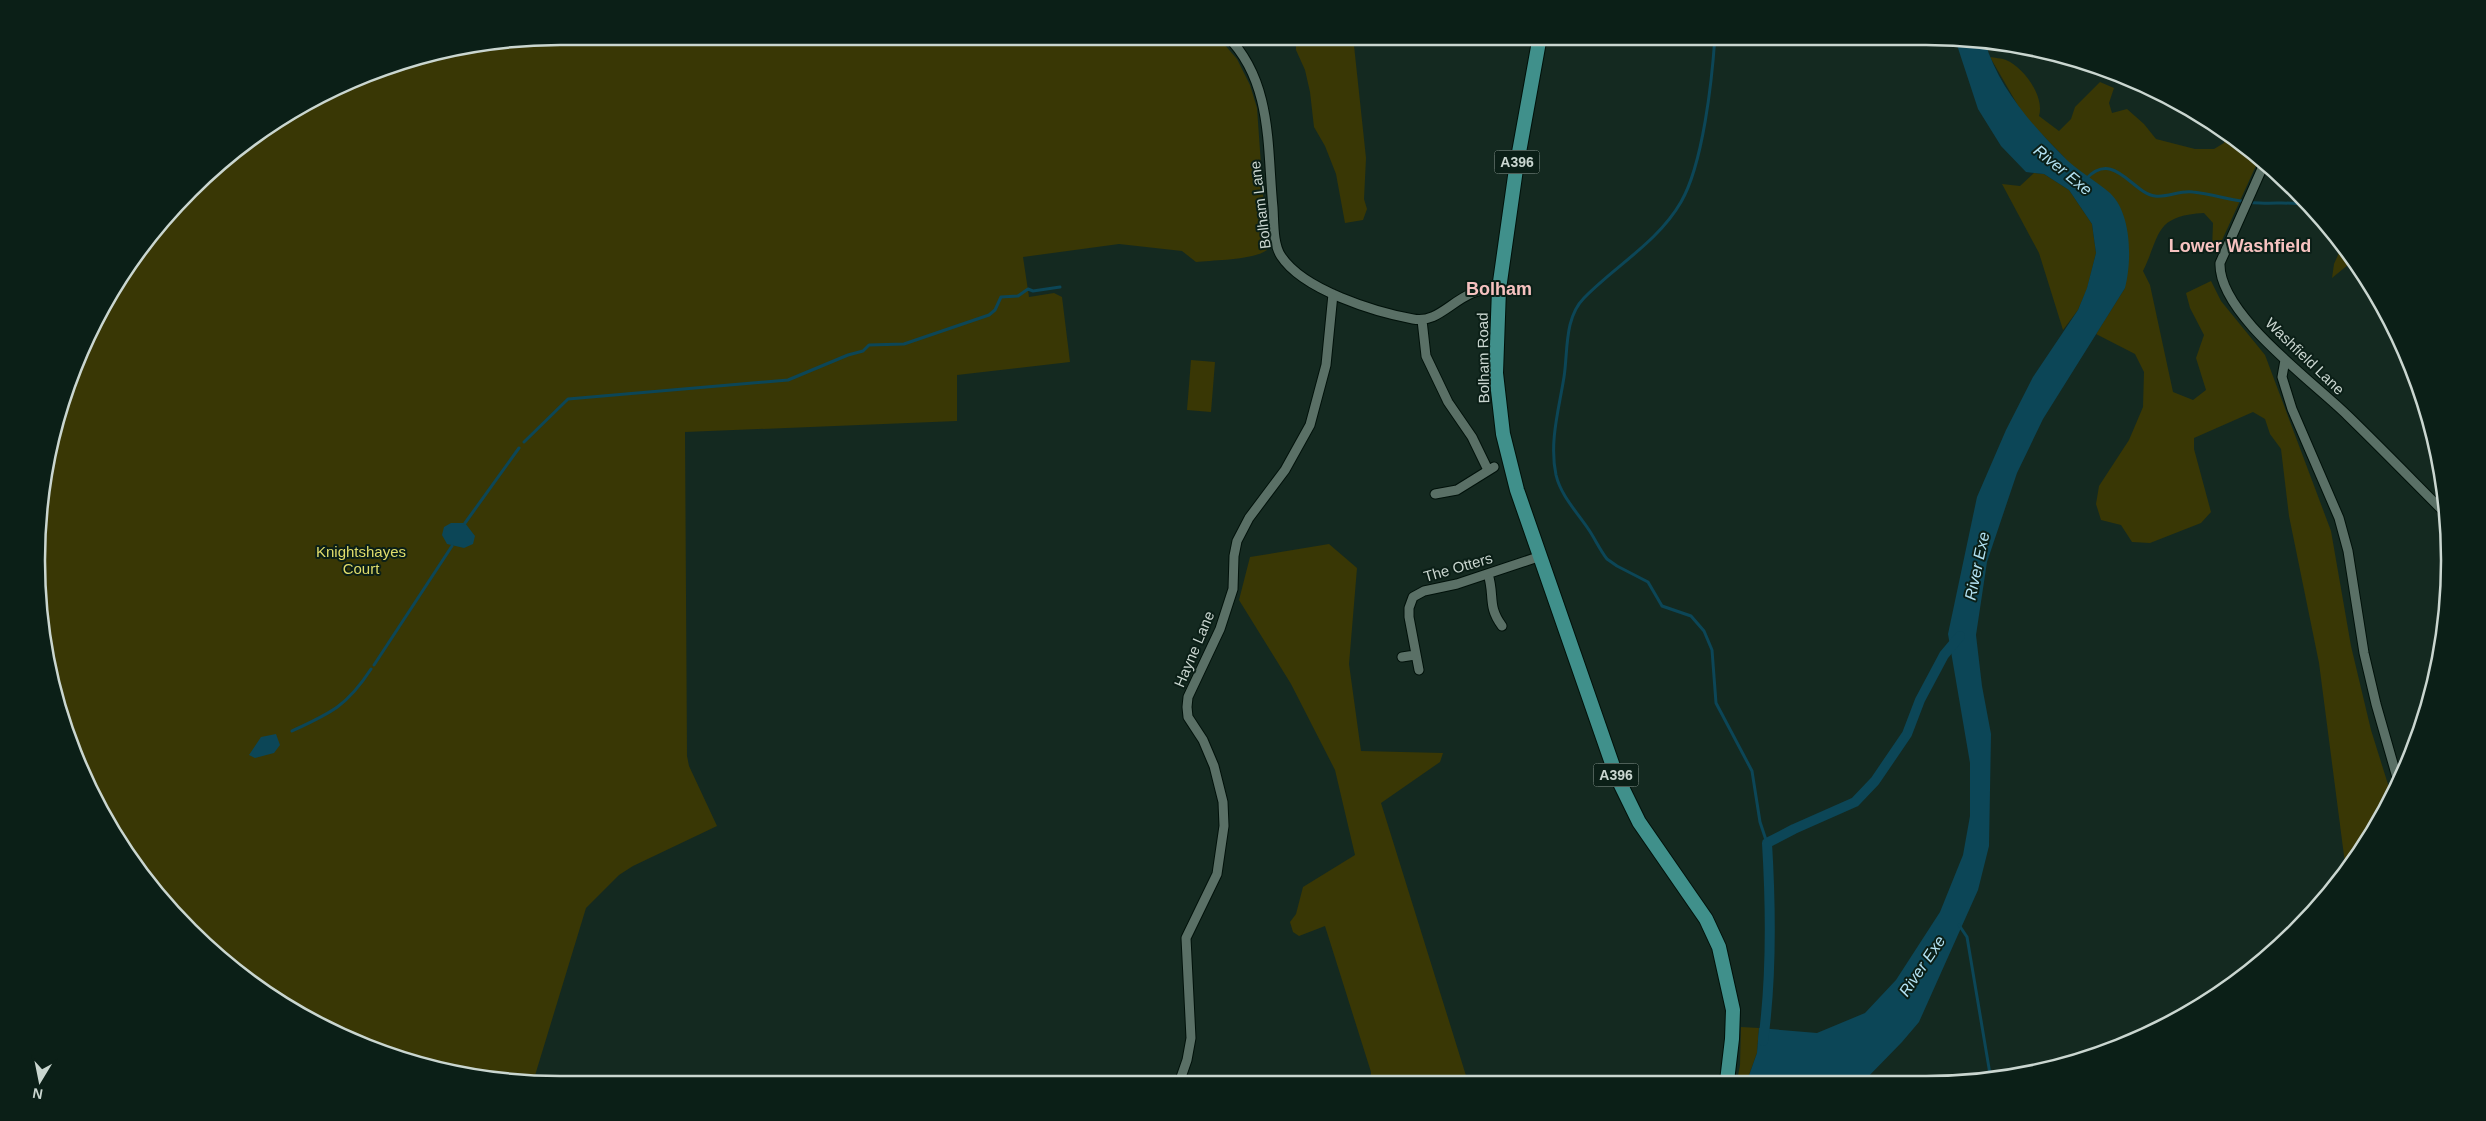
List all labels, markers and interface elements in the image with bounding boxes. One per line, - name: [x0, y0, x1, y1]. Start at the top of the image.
- water label: River Exe: [2031, 142, 2095, 198]
- road number: A396: [1494, 150, 1540, 173]
- street label: Bolham Lane: [1246, 160, 1274, 250]
- district label: Lower Washfield: [2169, 236, 2311, 256]
- district label: Bolham: [1466, 279, 1532, 299]
- street label: Bolham Road: [1474, 312, 1492, 404]
- street label: Washfield Lane: [2262, 314, 2348, 398]
- water label: River Exe: [1961, 530, 1993, 602]
- park label: Knightshayes Court: [316, 543, 406, 577]
- street label: The Otters: [1422, 549, 1494, 585]
- street label: Hayne Lane: [1170, 608, 1218, 690]
- road number: A396: [1594, 764, 1638, 786]
- water label: River Exe: [1896, 932, 1948, 1000]
- north arrow: [15, 1056, 65, 1106]
- text: N: [31, 1085, 44, 1103]

